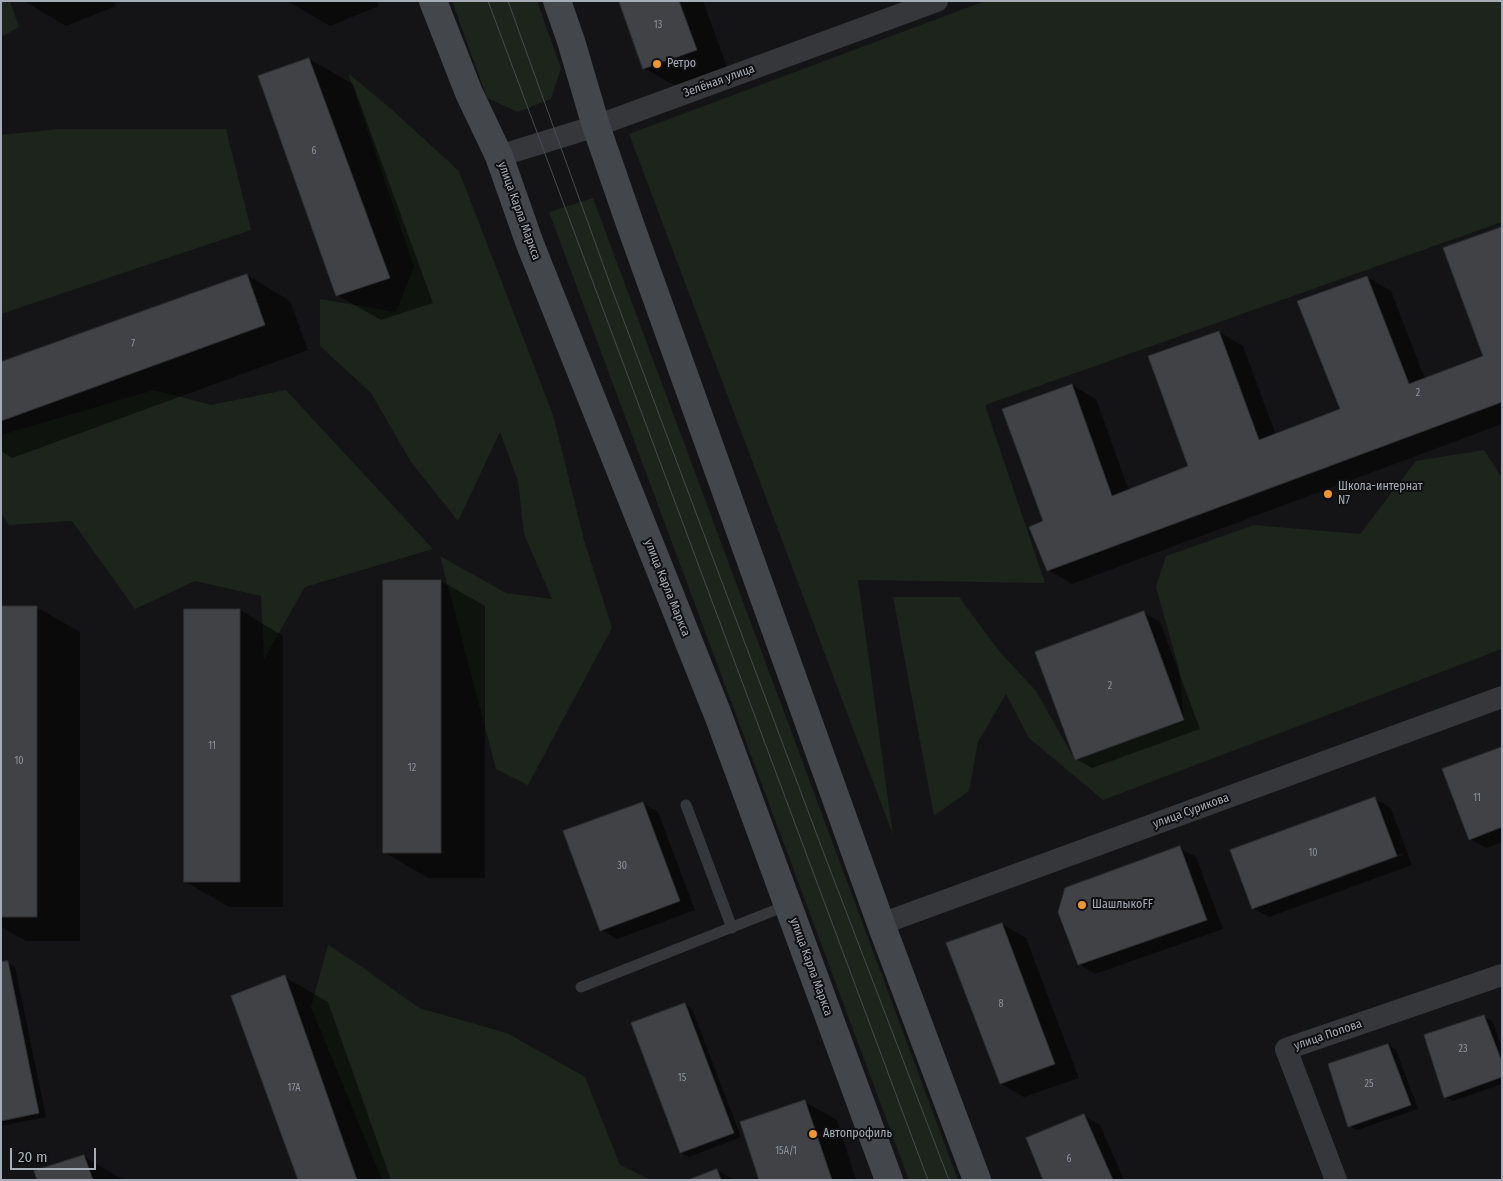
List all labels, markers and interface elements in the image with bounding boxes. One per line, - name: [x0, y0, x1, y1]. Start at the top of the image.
- house number: 13: [654, 19, 662, 31]
- place label: Ретро: [667, 57, 696, 71]
- marker: Ретро: [651, 58, 663, 70]
- street label: Зелёная улица: [681, 61, 757, 101]
- house number: 6: [312, 145, 316, 157]
- street label: улица Карла Маркса: [495, 160, 543, 262]
- house number: 7: [131, 338, 135, 350]
- house number: 2: [1416, 387, 1420, 399]
- place label: Школа-интернат N7: [1338, 480, 1423, 508]
- marker: Школа-интернат N7: [1322, 488, 1334, 500]
- street label: улица Карла Маркса: [641, 537, 693, 639]
- house number: 2: [1108, 680, 1112, 692]
- house number: 11: [208, 740, 216, 752]
- house number: 10: [14, 755, 24, 767]
- house number: 12: [408, 762, 416, 774]
- street label: улица Сурикова: [1151, 791, 1231, 831]
- house number: 11: [1473, 792, 1481, 804]
- house number: 10: [1308, 847, 1318, 859]
- house number: 30: [617, 860, 627, 872]
- place label: ШашлыкoFF: [1092, 898, 1153, 912]
- marker: ШашлыкoFF: [1076, 899, 1088, 911]
- street label: улица Карла Маркса: [787, 916, 835, 1018]
- house number: 8: [999, 998, 1003, 1010]
- street label: улица Попова: [1292, 1017, 1364, 1053]
- house number: 23: [1459, 1043, 1467, 1055]
- house number: 15: [678, 1072, 686, 1084]
- house number: 25: [1365, 1078, 1373, 1090]
- house number: 17А: [288, 1082, 300, 1094]
- place label: Автопрофиль: [823, 1127, 892, 1141]
- marker: Автопрофиль: [807, 1128, 819, 1140]
- scale bar: [12, 1138, 99, 1170]
- house number: 15А/1: [775, 1145, 797, 1157]
- text: 20 m: [18, 1148, 48, 1166]
- house number: 6: [1067, 1153, 1071, 1165]

